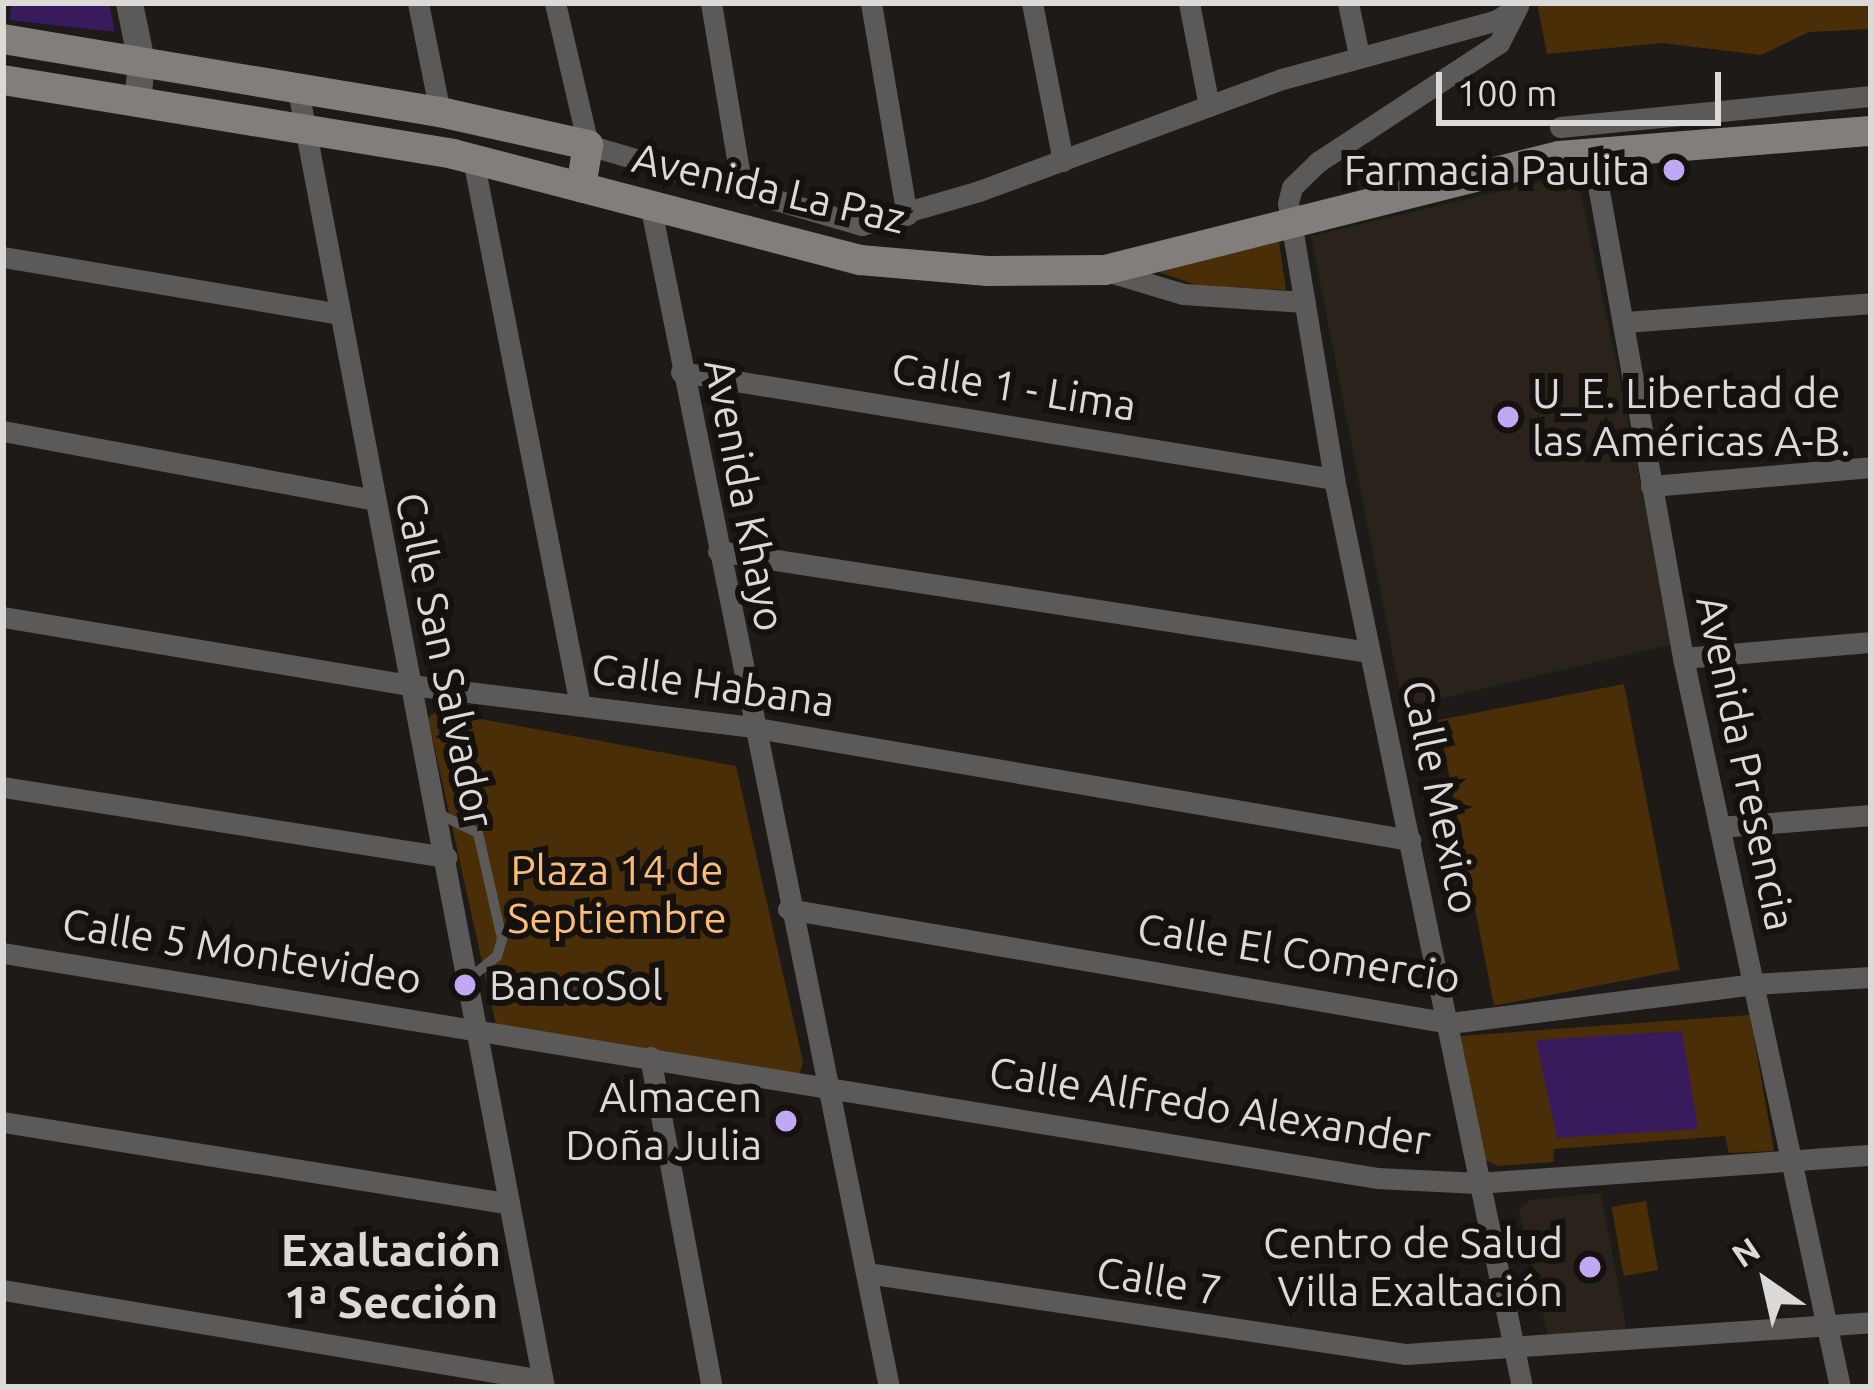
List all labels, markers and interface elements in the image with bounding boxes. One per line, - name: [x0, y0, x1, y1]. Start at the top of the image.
- scale bar: [1442, 48, 1727, 122]
- text: 100 m: [1457, 72, 1557, 113]
- street label: Avenida La Paz: [628, 132, 910, 244]
- place label: Farmacia Paulita: [1344, 145, 1650, 195]
- marker: Farmacia Paulita: [1661, 157, 1687, 183]
- street label: Calle 1 - Lima: [888, 343, 1140, 431]
- street label: Avenida Khayo: [694, 355, 796, 635]
- place label: U_E. Libertad de las Américas A-B.: [1532, 368, 1851, 466]
- marker: U_E. Libertad de las Américas A-B.: [1495, 404, 1521, 430]
- street label: Calle San Salvador: [385, 488, 505, 832]
- street label: Avenida Presencia: [1686, 591, 1806, 935]
- street label: Calle Habana: [588, 643, 838, 727]
- street label: Calle Mexico: [1392, 676, 1490, 918]
- park label: Plaza 14 de Septiembre: [507, 845, 727, 944]
- street label: Calle 5 Montevideo: [59, 898, 425, 1004]
- street label: Calle El Comercio: [1134, 903, 1464, 1003]
- place label: BancoSol: [489, 960, 663, 1010]
- marker: BancoSol: [452, 972, 478, 998]
- street label: Calle Alfredo Alexander: [986, 1046, 1434, 1166]
- place label: Almacen Doña Julia: [565, 1072, 762, 1170]
- marker: Almacen Doña Julia: [773, 1108, 799, 1134]
- place label: Centro de Salud Villa Exaltación: [1263, 1218, 1563, 1316]
- north arrow: [1706, 1222, 1826, 1342]
- district label: Exaltación 1ª Sección: [281, 1223, 501, 1329]
- text: N: [1725, 1230, 1766, 1274]
- street label: Calle 7: [1093, 1246, 1225, 1316]
- marker: Centro de Salud Villa Exaltación: [1574, 1251, 1606, 1283]

